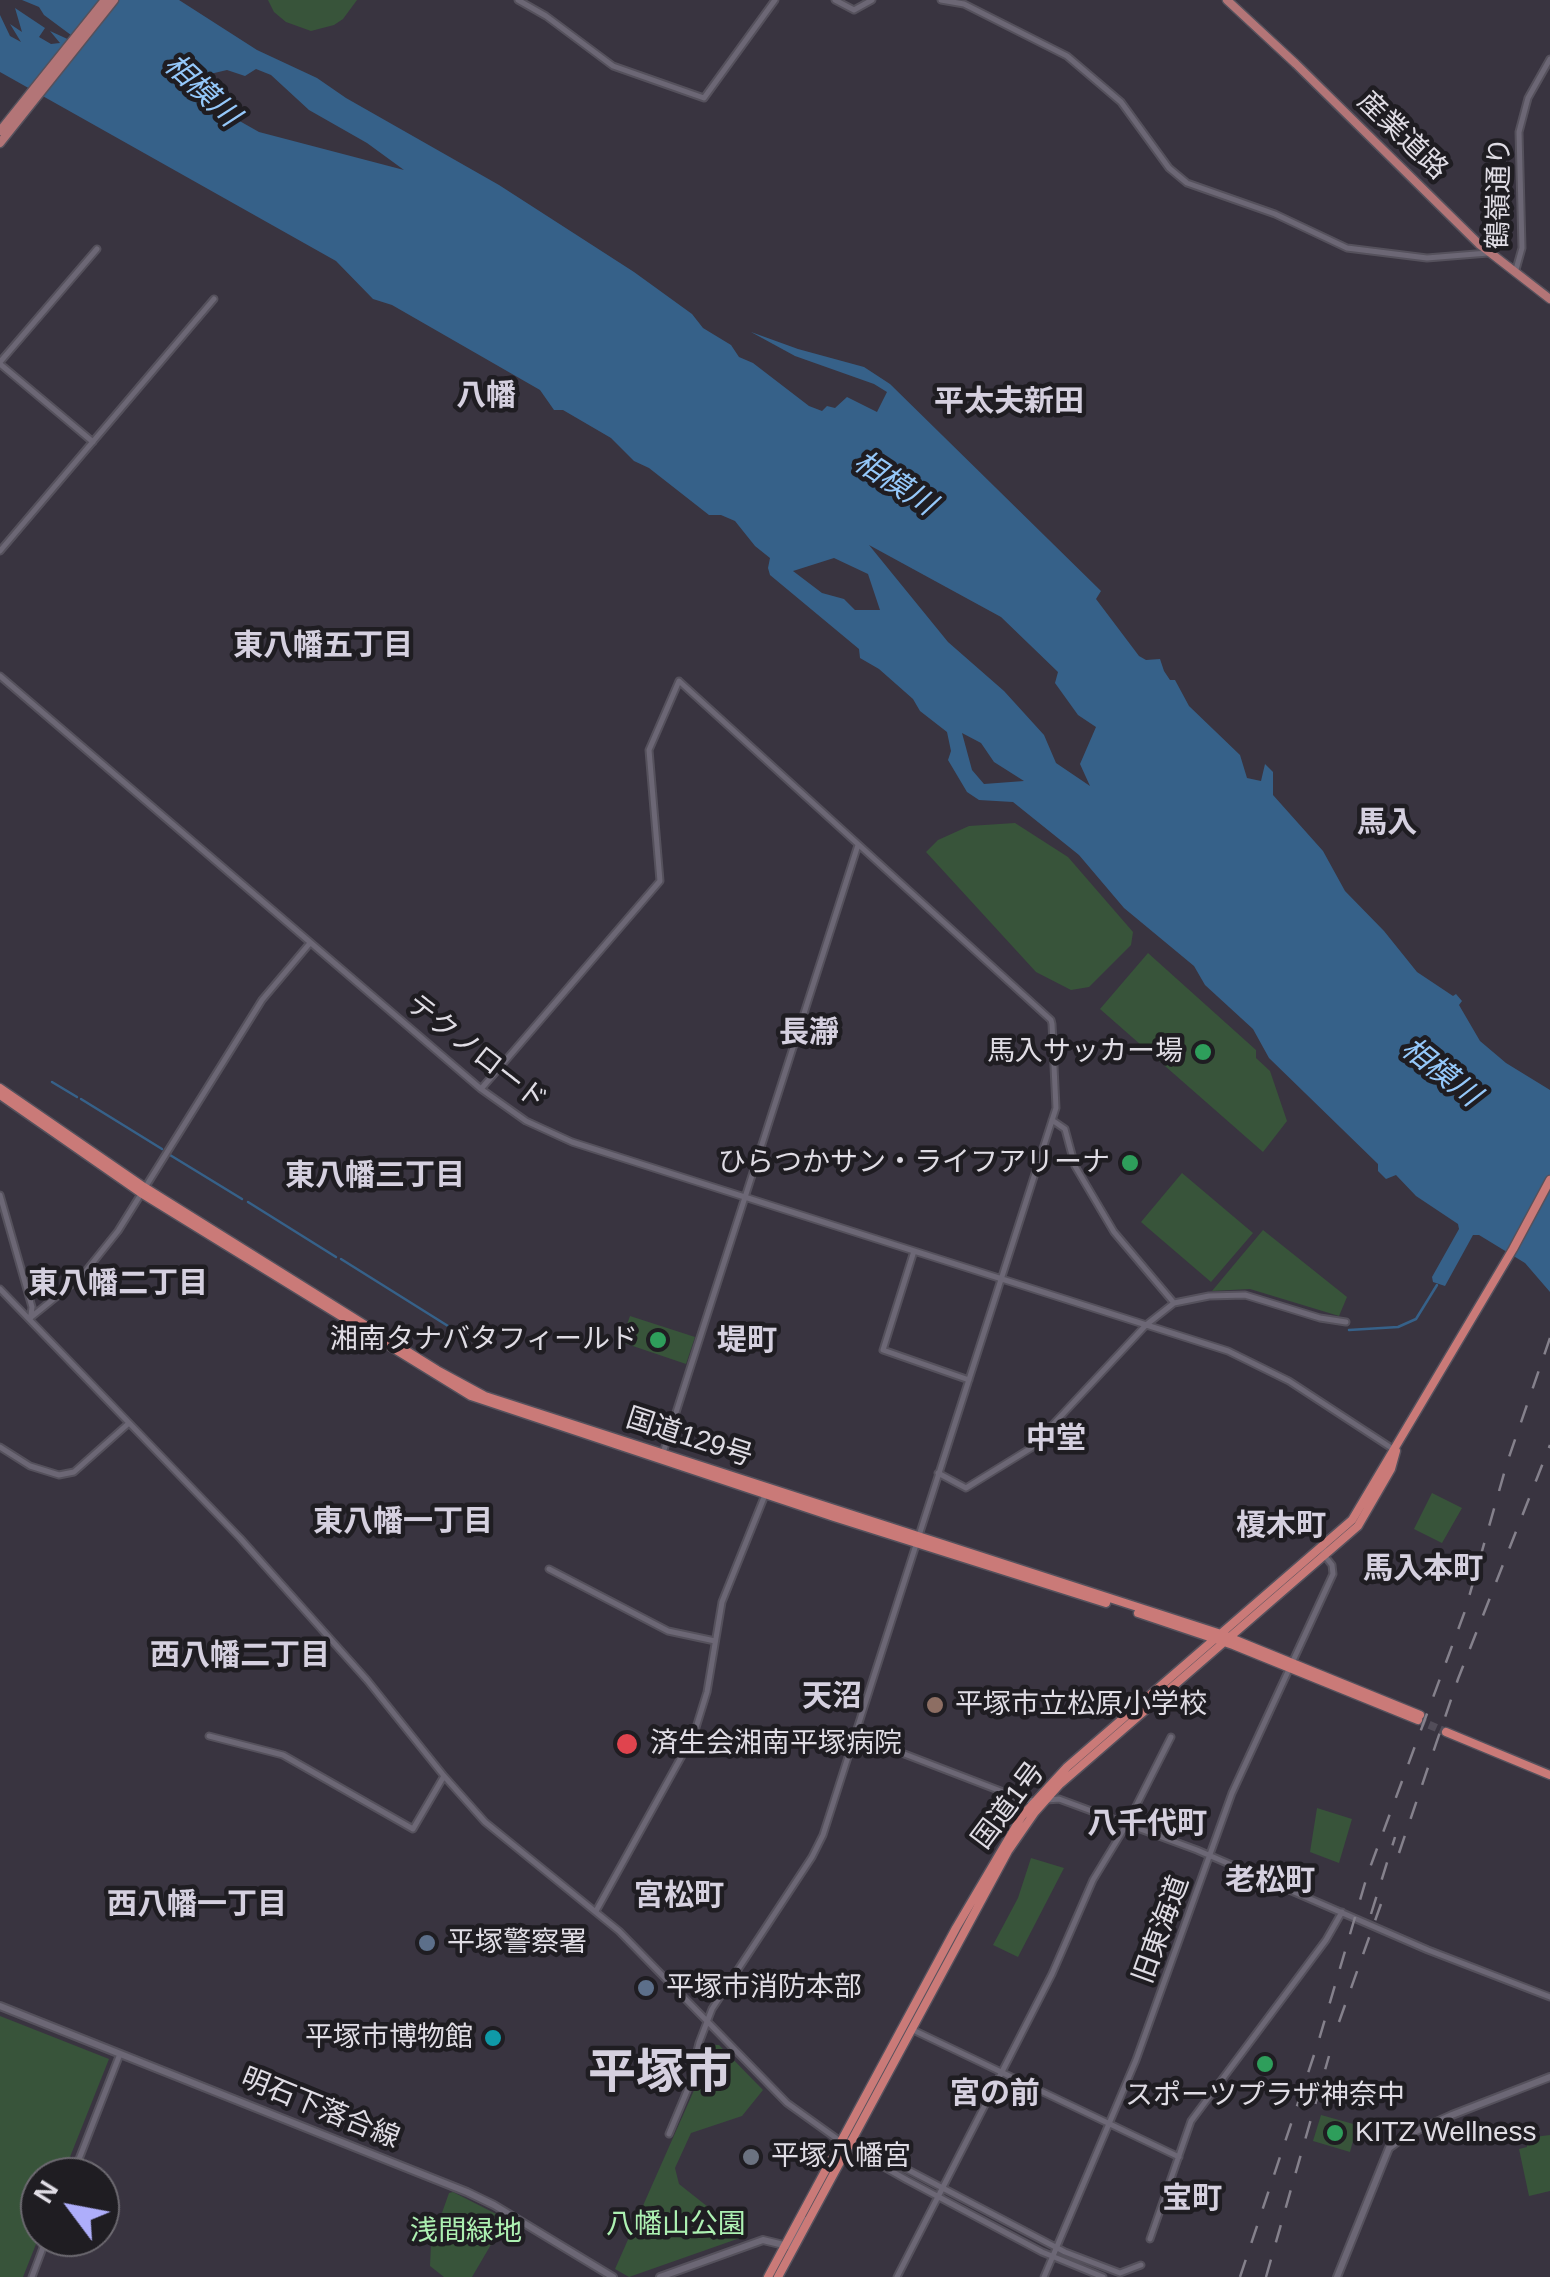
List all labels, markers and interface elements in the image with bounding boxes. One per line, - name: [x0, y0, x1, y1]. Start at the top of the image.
- water label: 相模川: [156, 47, 246, 135]
- street label: 産業道路: [1350, 85, 1454, 187]
- street label: 鶴嶺通り: [1482, 137, 1518, 249]
- district label: 八幡: [456, 379, 516, 415]
- district label: 平太夫新田: [934, 385, 1084, 421]
- water label: 相模川: [846, 444, 942, 524]
- district label: 東八幡五丁目: [233, 629, 413, 665]
- district label: 馬入: [1357, 806, 1417, 842]
- street label: テクノロード: [399, 988, 553, 1118]
- district label: 長瀞: [779, 1016, 839, 1052]
- water label: 相模川: [1393, 1031, 1487, 1115]
- place label: 馬入サッカー場: [987, 1035, 1183, 1069]
- marker: 馬入サッカー場: [1192, 1041, 1214, 1063]
- place label: ひらつかサン・ライフアリーナ: [718, 1146, 1110, 1180]
- marker: ひらつかサン・ライフアリーナ: [1119, 1152, 1141, 1174]
- district label: 東八幡三丁目: [285, 1159, 465, 1195]
- district label: 東八幡二丁目: [28, 1267, 208, 1303]
- place label: 湘南タナバタフィールド: [330, 1323, 638, 1357]
- district label: 堤町: [717, 1324, 777, 1360]
- marker: 湘南タナバタフィールド: [647, 1329, 669, 1351]
- street label: 国道129号: [622, 1402, 756, 1474]
- district label: 中堂: [1026, 1422, 1086, 1458]
- district label: 東八幡一丁目: [313, 1505, 493, 1541]
- district label: 榎木町: [1236, 1509, 1326, 1545]
- district label: 馬入本町: [1363, 1552, 1483, 1588]
- district label: 西八幡二丁目: [150, 1639, 330, 1675]
- district label: 天沼: [802, 1680, 862, 1716]
- place label: 平塚市立松原小学校: [955, 1688, 1207, 1722]
- marker: 平塚市立松原小学校: [924, 1694, 946, 1716]
- place label: 済生会湘南平塚病院: [650, 1727, 902, 1761]
- marker: 済生会湘南平塚病院: [614, 1731, 640, 1757]
- street label: 国道1号: [966, 1756, 1052, 1856]
- district label: 八千代町: [1087, 1807, 1207, 1843]
- district label: 老松町: [1225, 1864, 1315, 1900]
- street label: 旧東海道: [1127, 1872, 1197, 1988]
- district label: 宮松町: [634, 1879, 724, 1915]
- district label: 西八幡一丁目: [107, 1888, 287, 1924]
- place label: 平塚警察署: [447, 1926, 587, 1960]
- marker: 平塚警察署: [416, 1932, 438, 1954]
- place label: 平塚市消防本部: [666, 1971, 862, 2005]
- marker: 平塚市消防本部: [635, 1977, 657, 1999]
- place label: 平塚市博物館: [305, 2021, 473, 2055]
- marker: 平塚市博物館: [482, 2027, 504, 2049]
- district label: 平塚市: [588, 2046, 732, 2104]
- marker: スポーツプラザ神奈中: [1254, 2053, 1276, 2075]
- street label: 明石下落合線: [236, 2062, 404, 2156]
- district label: 宮の前: [950, 2077, 1040, 2113]
- place label: スポーツプラザ神奈中: [1125, 2079, 1405, 2113]
- place label: KITZ Wellness: [1355, 2116, 1537, 2150]
- marker: KITZ Wellness: [1324, 2122, 1346, 2144]
- place label: 平塚八幡宮: [771, 2140, 911, 2174]
- marker: 平塚八幡宮: [740, 2146, 762, 2168]
- north arrow: [20, 2157, 120, 2257]
- text: N: [27, 2175, 64, 2209]
- district label: 宝町: [1162, 2182, 1222, 2218]
- park label: 八幡山公園: [606, 2208, 746, 2242]
- park label: 浅間緑地: [410, 2215, 522, 2249]

